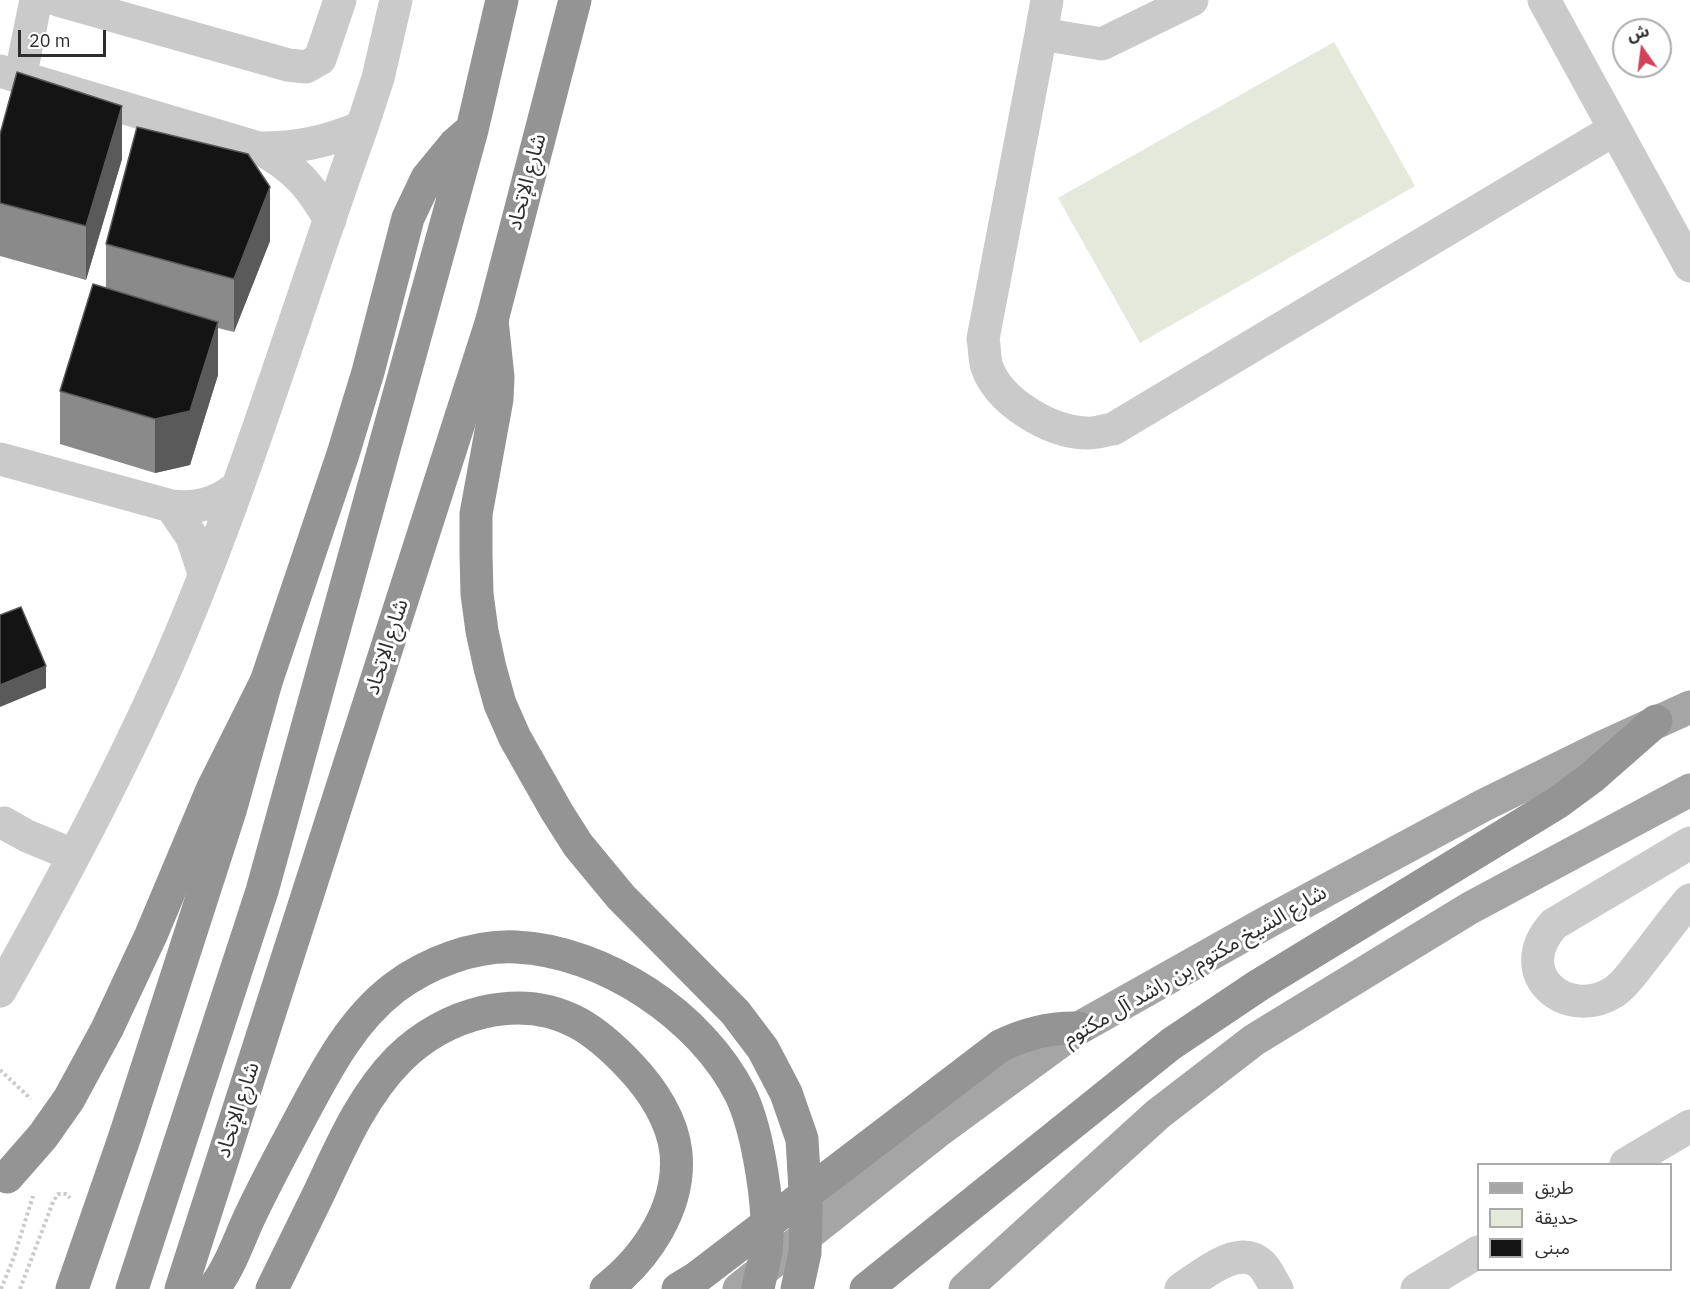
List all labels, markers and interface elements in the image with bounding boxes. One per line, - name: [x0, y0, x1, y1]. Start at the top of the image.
- scale bar: [21, 18, 110, 56]
- north arrow: [1612, 18, 1672, 78]
- text: ش: [1625, 20, 1651, 45]
- text: 20 m: [29, 29, 71, 52]
- street label: شارع الإتحاد: [502, 131, 552, 233]
- street label: شارع الإتحاد: [360, 596, 414, 698]
- street label: شارع الشيخ مكتوم بن راشد آل مكتوم: [1059, 880, 1331, 1052]
- street label: شارع الإتحاد: [211, 1059, 265, 1161]
- legend: [1477, 1163, 1672, 1271]
- text: طريق: [1535, 1176, 1574, 1199]
- text: حديقة: [1535, 1206, 1578, 1229]
- text: مبنى: [1535, 1236, 1570, 1259]

